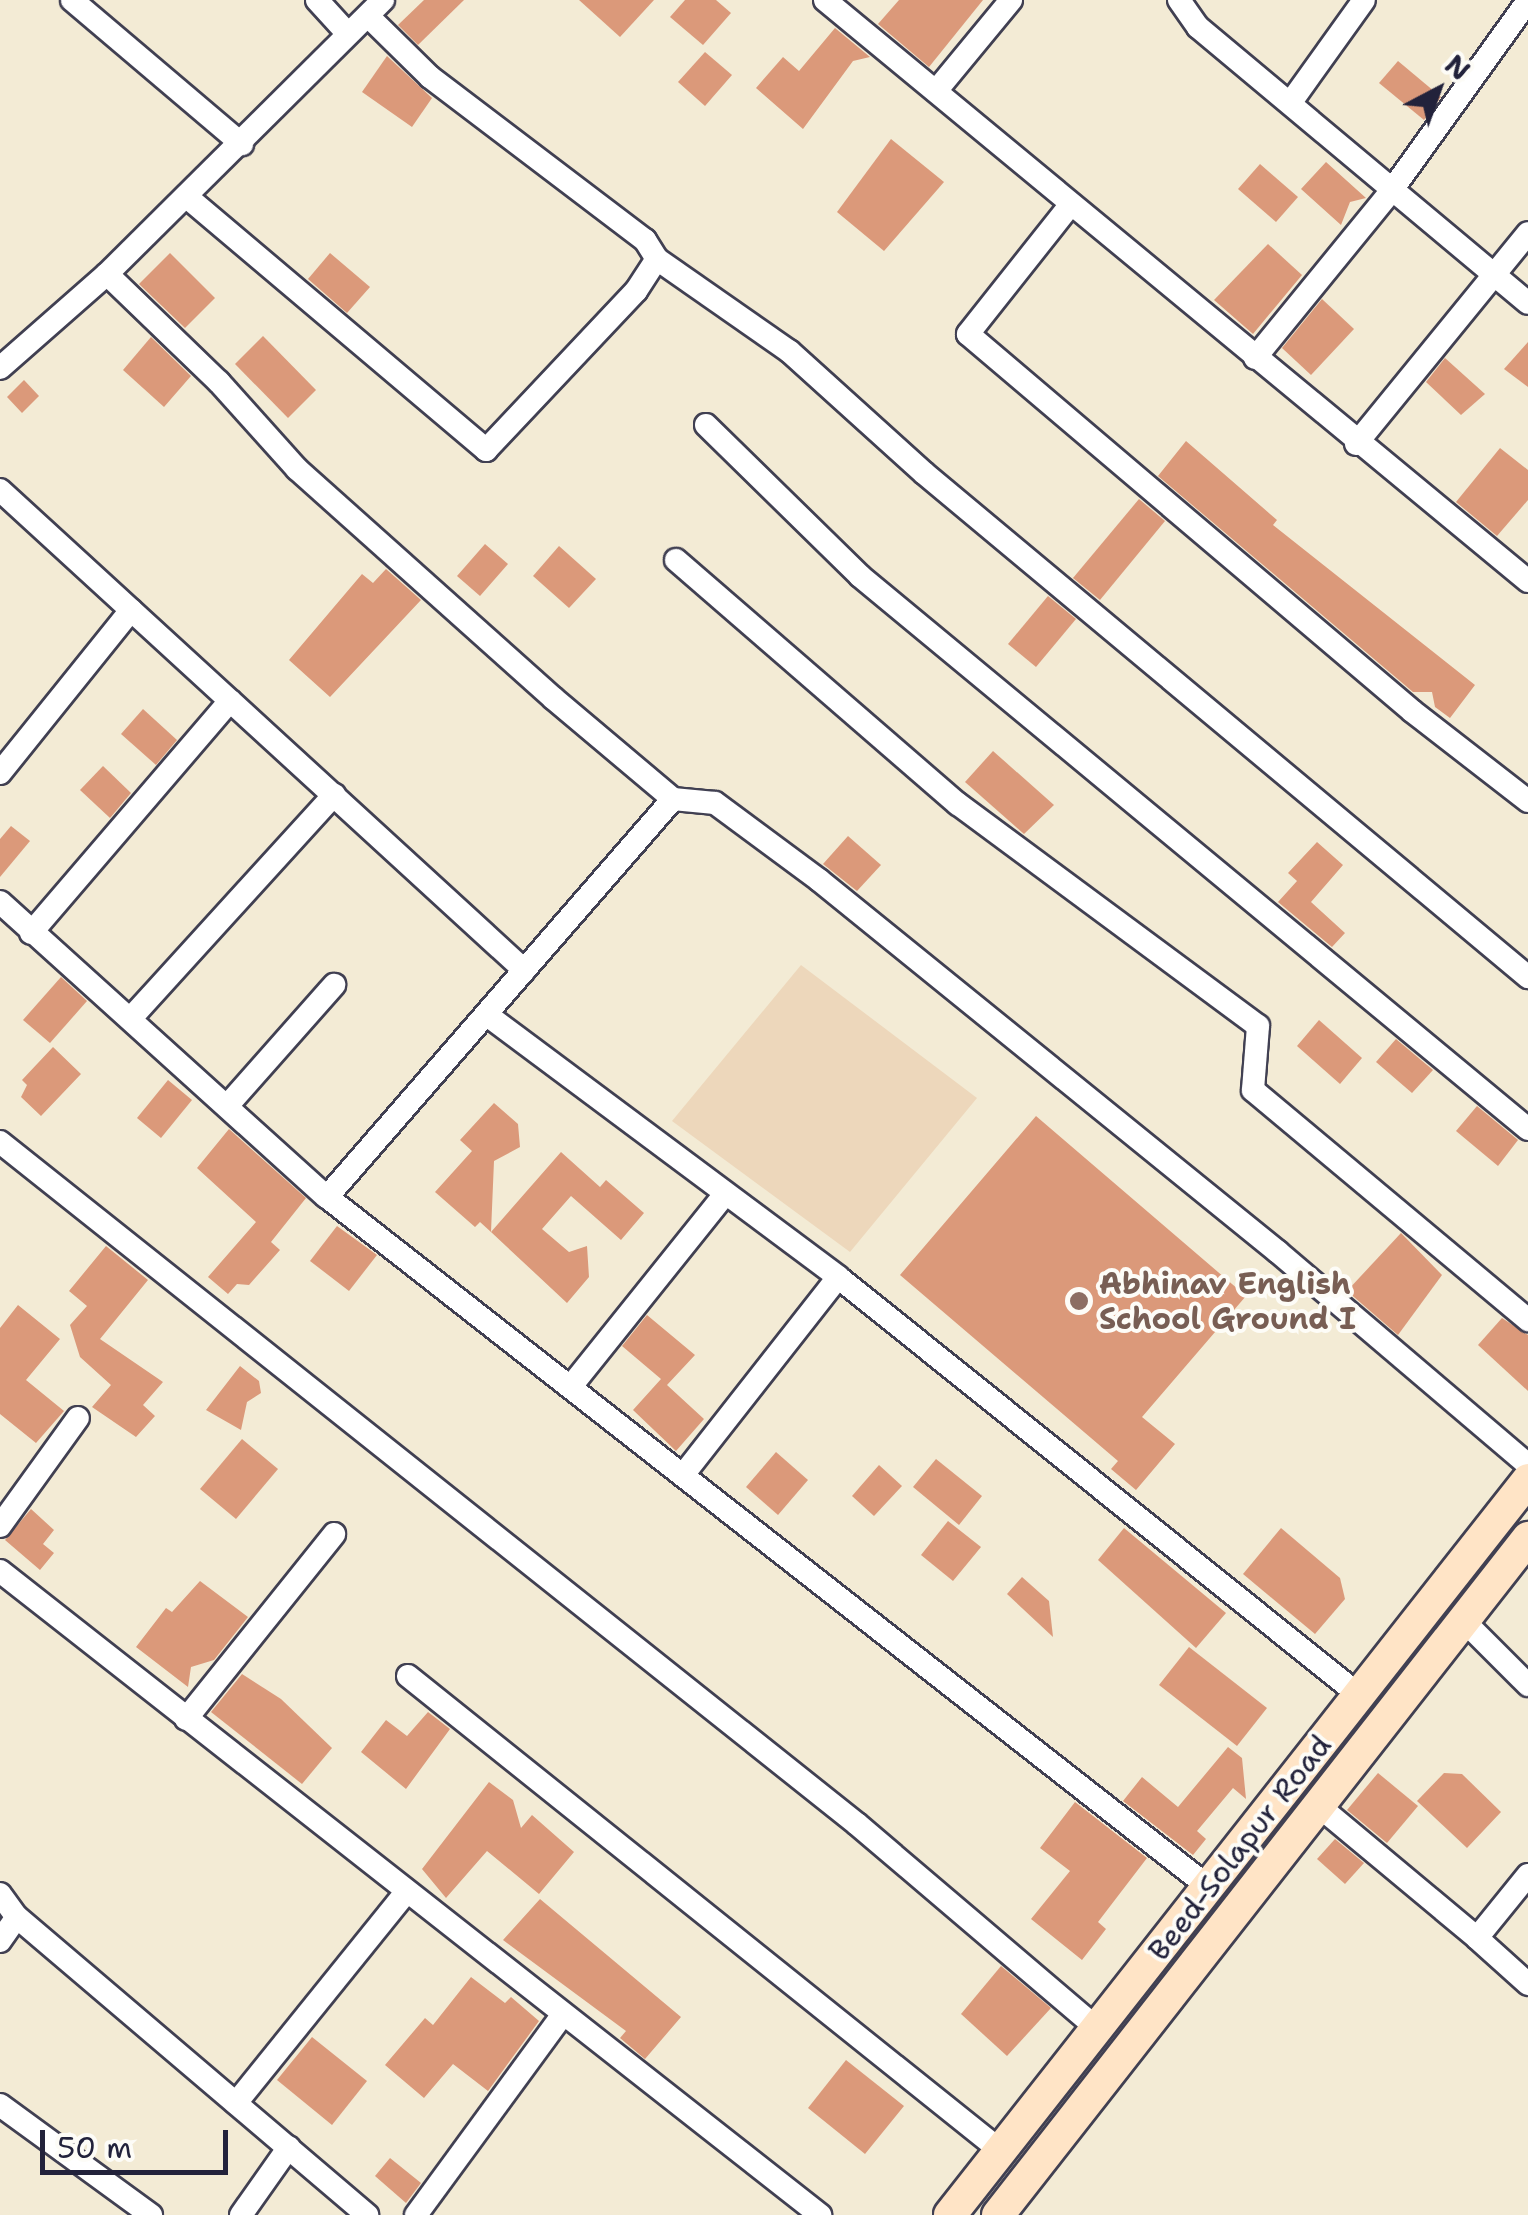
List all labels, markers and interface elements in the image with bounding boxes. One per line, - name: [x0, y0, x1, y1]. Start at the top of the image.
- north arrow: [1388, 40, 1488, 140]
- text: N: [1437, 46, 1479, 89]
- place label: Abhinav English School Ground I: [1099, 1266, 1356, 1336]
- marker: Abhinav English School Ground I: [1068, 1290, 1090, 1312]
- street label: Beed-Solapur Road: [1141, 1728, 1339, 1968]
- scale bar: [45, 2110, 232, 2172]
- text: 50 m: [57, 2127, 132, 2168]

